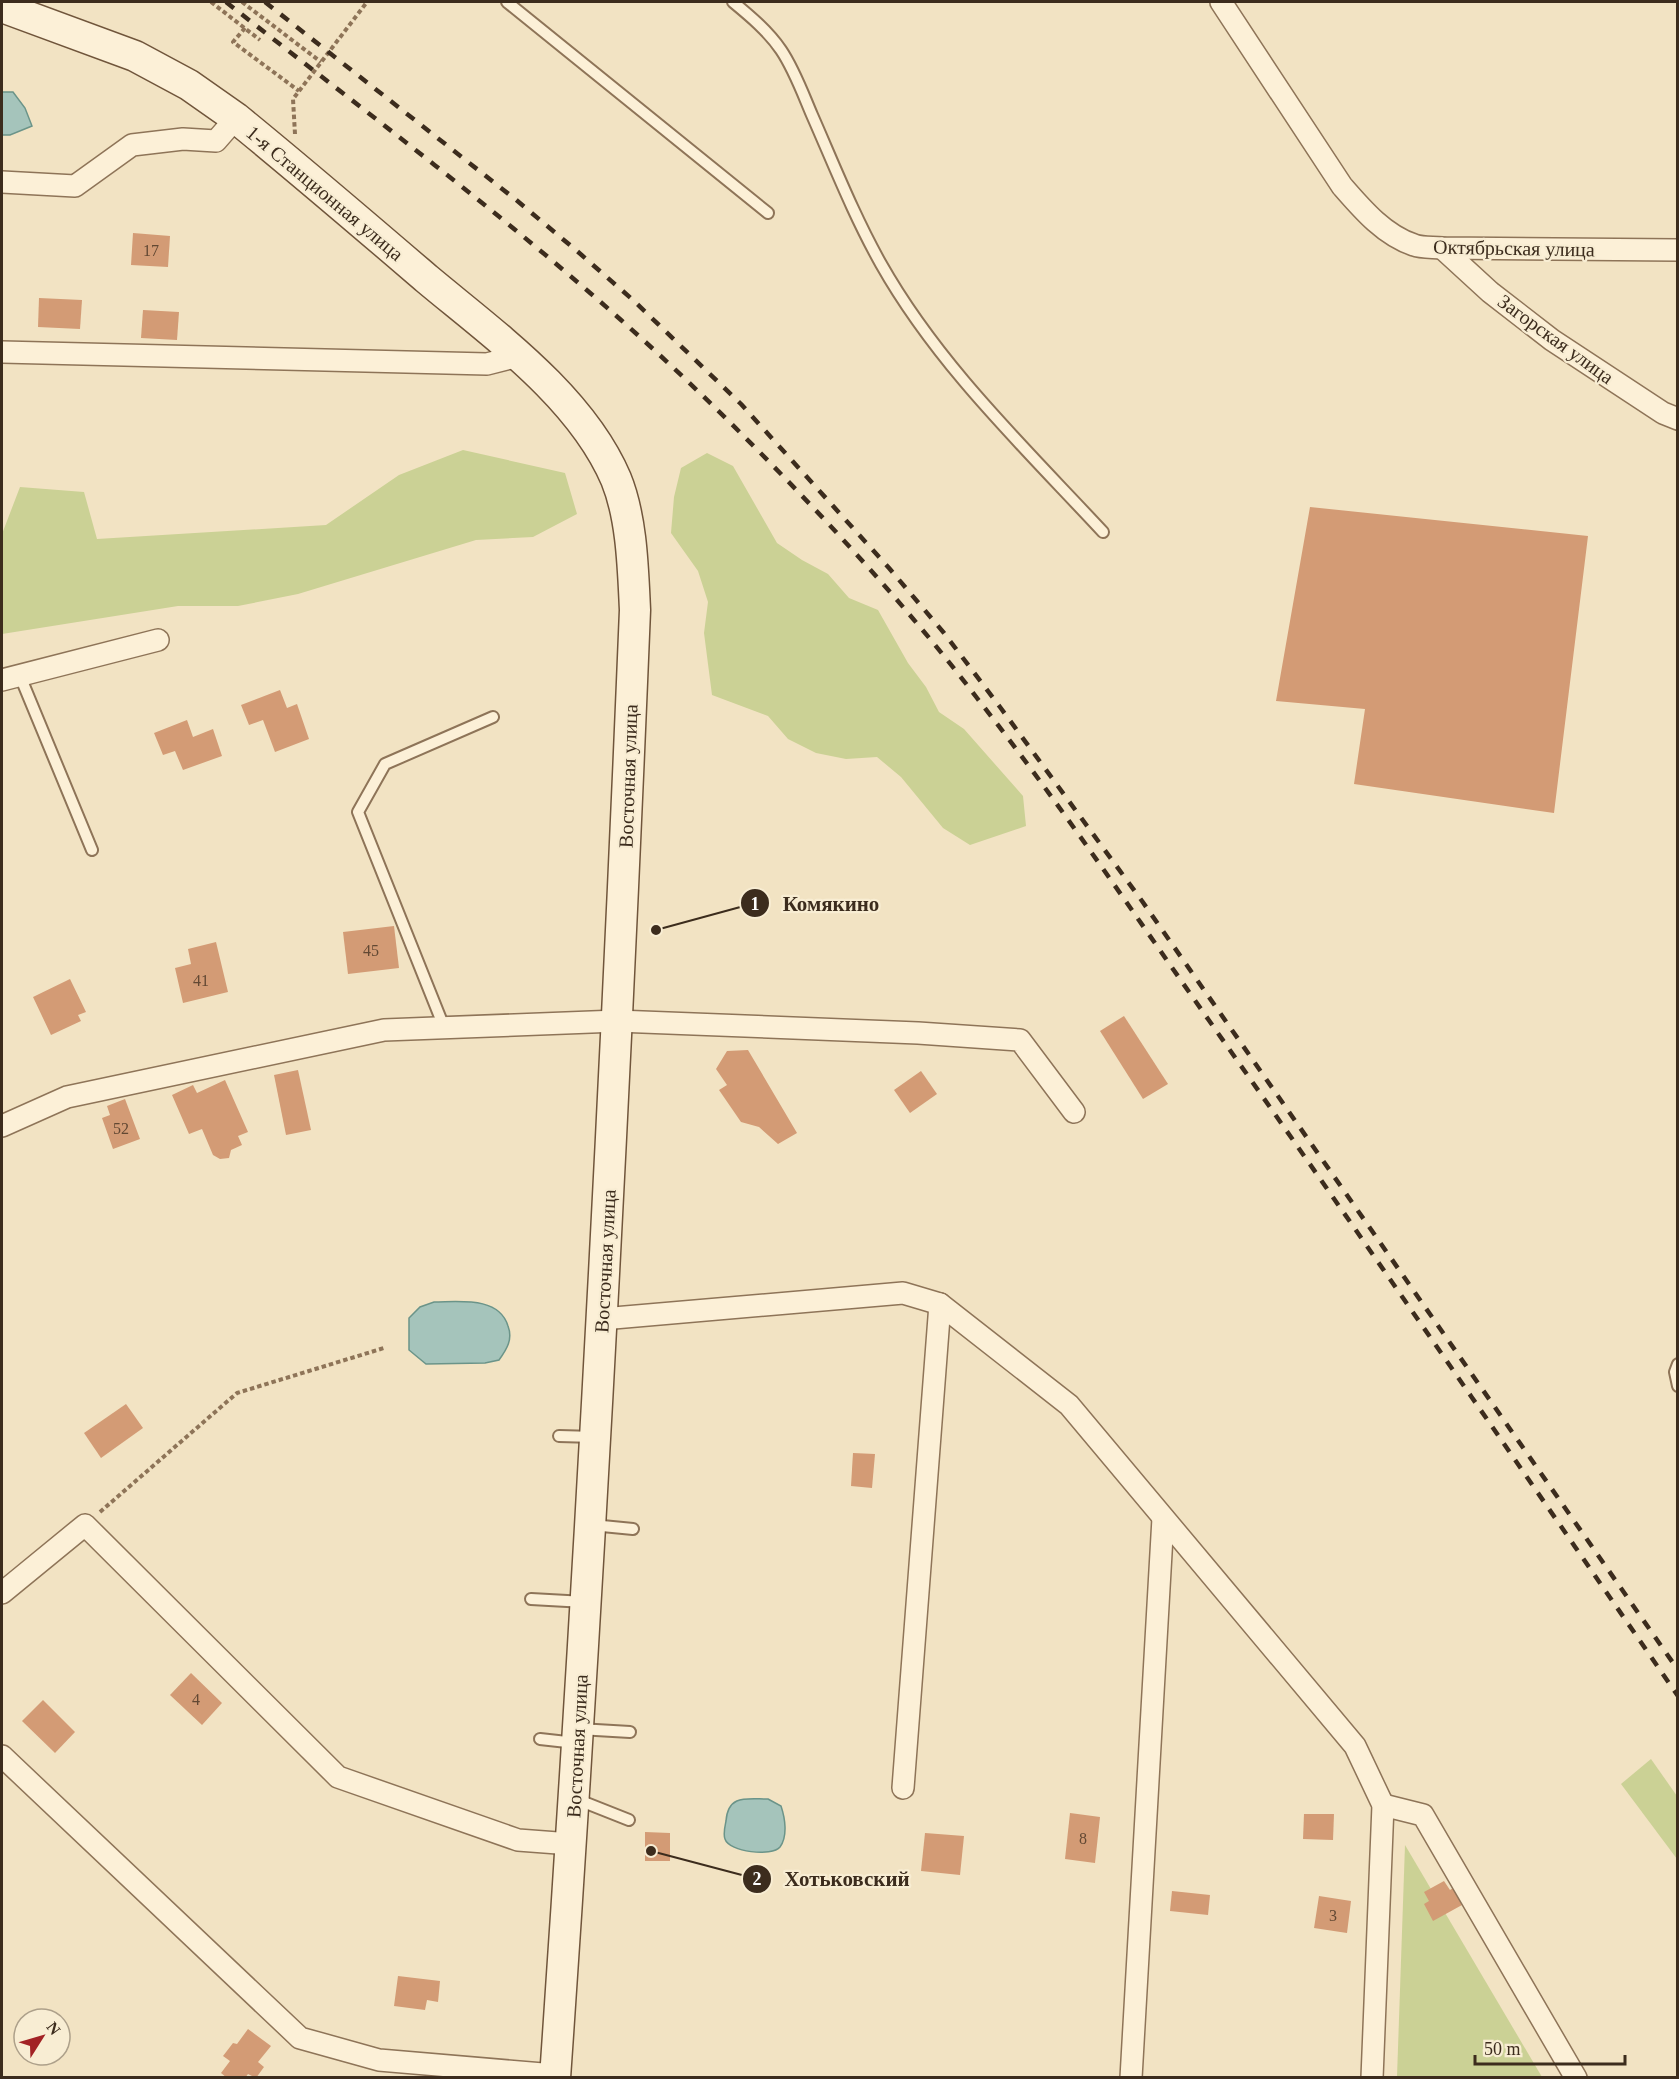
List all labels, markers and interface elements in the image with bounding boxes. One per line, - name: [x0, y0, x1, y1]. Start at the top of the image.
- street label: 1-я Станционная улица: [242, 121, 408, 266]
- street label: Октябрьская улица: [1433, 236, 1595, 261]
- house number: 17: [143, 242, 159, 259]
- street label: Загорская улица: [1493, 290, 1618, 389]
- street label: Восточная улица: [614, 704, 643, 848]
- callout: Комякино: [740, 884, 891, 923]
- text: Комякино: [783, 892, 879, 916]
- text: 1: [751, 894, 760, 914]
- house number: 45: [363, 942, 379, 959]
- house number: 41: [193, 972, 209, 989]
- house number: 52: [113, 1120, 129, 1137]
- street label: Восточная улица: [590, 1188, 621, 1333]
- street label: Восточная улица: [562, 1673, 593, 1818]
- house number: 4: [192, 1691, 200, 1708]
- house number: 8: [1079, 1830, 1087, 1847]
- callout: Хотьковский: [742, 1860, 921, 1899]
- text: Хотьковский: [784, 1867, 910, 1891]
- text: 2: [753, 1869, 762, 1889]
- house number: 3: [1329, 1907, 1337, 1924]
- north arrow: [12, 2007, 72, 2067]
- text: N: [43, 2019, 64, 2038]
- scale bar: [1475, 2028, 1625, 2066]
- text: 50 m: [1484, 2039, 1521, 2059]

